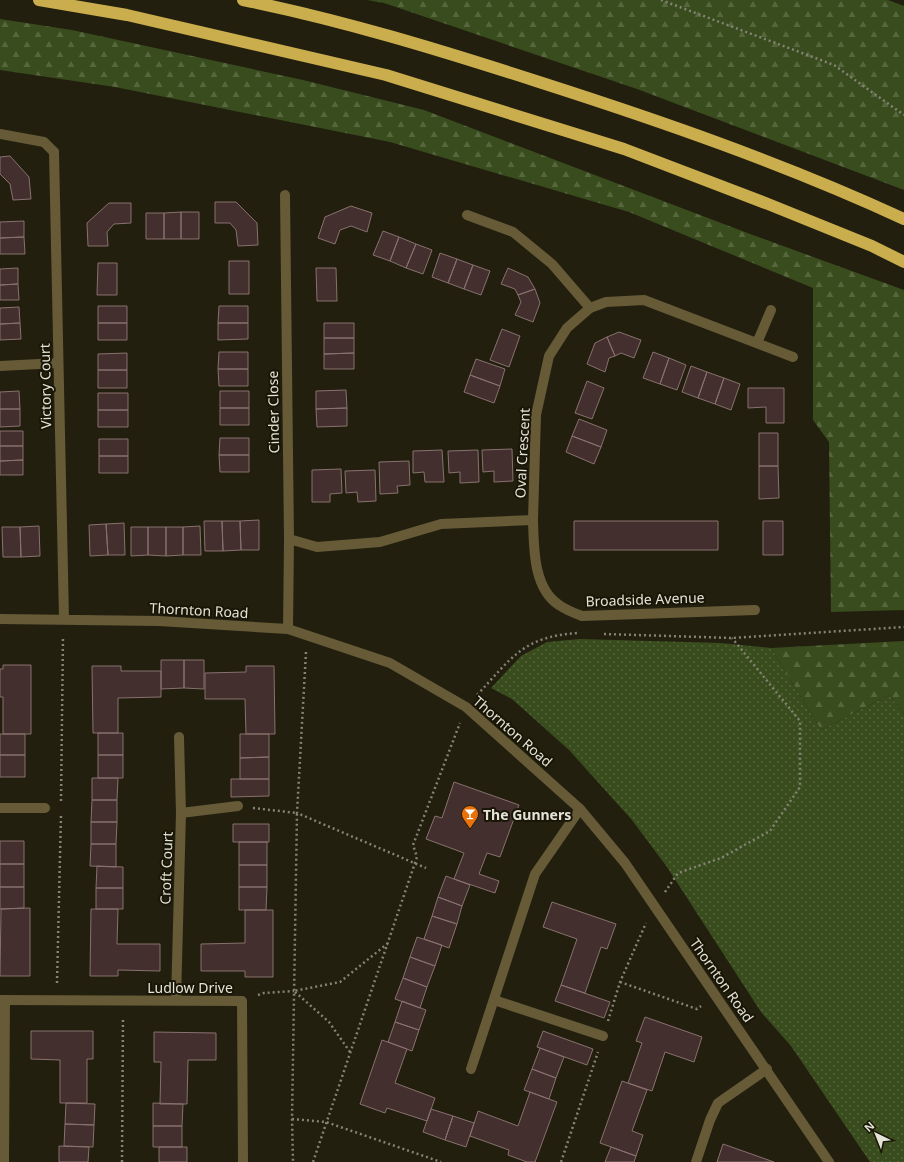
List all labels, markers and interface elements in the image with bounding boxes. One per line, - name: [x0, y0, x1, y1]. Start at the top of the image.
- street label: Victory Court: [35, 343, 55, 429]
- street label: Cinder Close: [263, 370, 283, 453]
- street label: Oval Crescent: [510, 407, 534, 499]
- street label: Broadside Avenue: [585, 587, 705, 611]
- street label: Thornton Road: [149, 598, 249, 622]
- street label: Thornton Road: [469, 691, 557, 771]
- bar icon: The Gunners: [460, 804, 480, 829]
- place label: The Gunners: [483, 805, 571, 824]
- street label: Croft Court: [155, 831, 177, 905]
- street label: Thornton Road: [686, 934, 758, 1026]
- street label: Ludlow Drive: [147, 978, 233, 997]
- north arrow: [856, 1114, 896, 1154]
- text: N: [860, 1118, 877, 1135]

